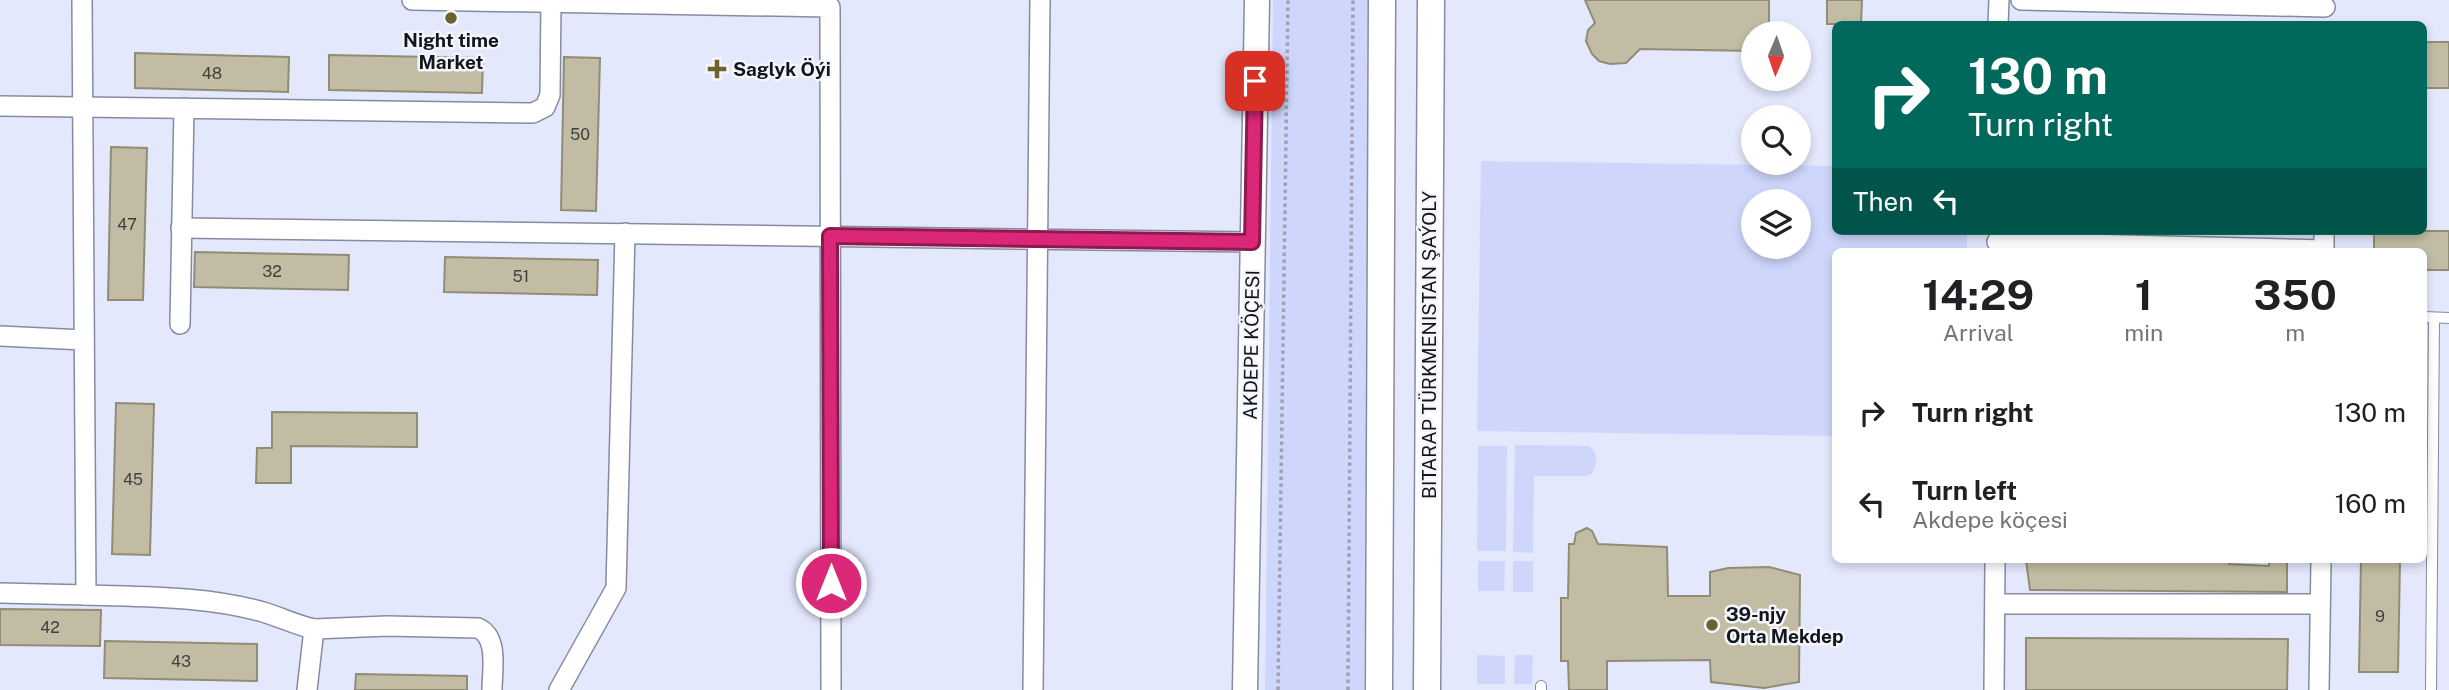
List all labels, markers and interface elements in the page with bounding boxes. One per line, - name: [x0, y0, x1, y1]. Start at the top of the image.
- marker: Night time Market: [443, 10, 459, 26]
- north arrow: [1741, 21, 1811, 91]
- map controls: [1741, 21, 1811, 259]
- place label: Night time Market: [403, 29, 499, 73]
- text: 130 m: [1968, 47, 2108, 105]
- icon: right: [1853, 49, 1944, 140]
- pin: [1225, 51, 1285, 111]
- place label: Saglyk Öýi: [733, 58, 831, 80]
- marker: Saglyk Öýi: [707, 59, 727, 79]
- icon: arrive: [1236, 62, 1274, 100]
- house number: 48: [202, 64, 222, 83]
- button: search: [1741, 105, 1811, 175]
- text: Turn right: [1968, 106, 2113, 143]
- house number: 50: [570, 125, 590, 144]
- icon: left: [1927, 182, 1965, 220]
- text: Then: [1853, 186, 1913, 217]
- button: layers: [1741, 189, 1811, 259]
- street label: BITARAP TÜRKMENISTAN ŞAÝOLY: [1418, 191, 1440, 499]
- house number: 47: [117, 215, 137, 234]
- house number: 32: [262, 262, 282, 281]
- house number: 51: [513, 267, 529, 286]
- street label: AKDEPE KÖÇESI: [1239, 270, 1263, 420]
- text: 14:29: [1922, 270, 2034, 319]
- text: 1: [2135, 270, 2153, 319]
- text: 350: [2253, 270, 2337, 319]
- text: Arrival: [1943, 319, 2014, 346]
- text: min: [2124, 319, 2163, 346]
- text: m: [2285, 319, 2305, 346]
- icon: right: [1853, 394, 1891, 432]
- text: Turn right: [1912, 397, 2034, 428]
- text: 130 m: [2334, 397, 2406, 428]
- house number: 45: [123, 470, 143, 489]
- text: Turn left: [1912, 475, 2017, 506]
- icon: left: [1853, 485, 1891, 523]
- text: 160 m: [2335, 488, 2406, 519]
- text: Akdepe köçesi: [1912, 506, 2068, 533]
- position arrow: [794, 546, 868, 620]
- place label: 39-njy Orta Mekdep: [1726, 603, 1844, 647]
- house number: 9: [2375, 607, 2385, 626]
- marker: 39-njy Orta Mekdep: [1704, 617, 1720, 633]
- house number: 42: [40, 618, 60, 637]
- house number: 43: [171, 652, 191, 671]

